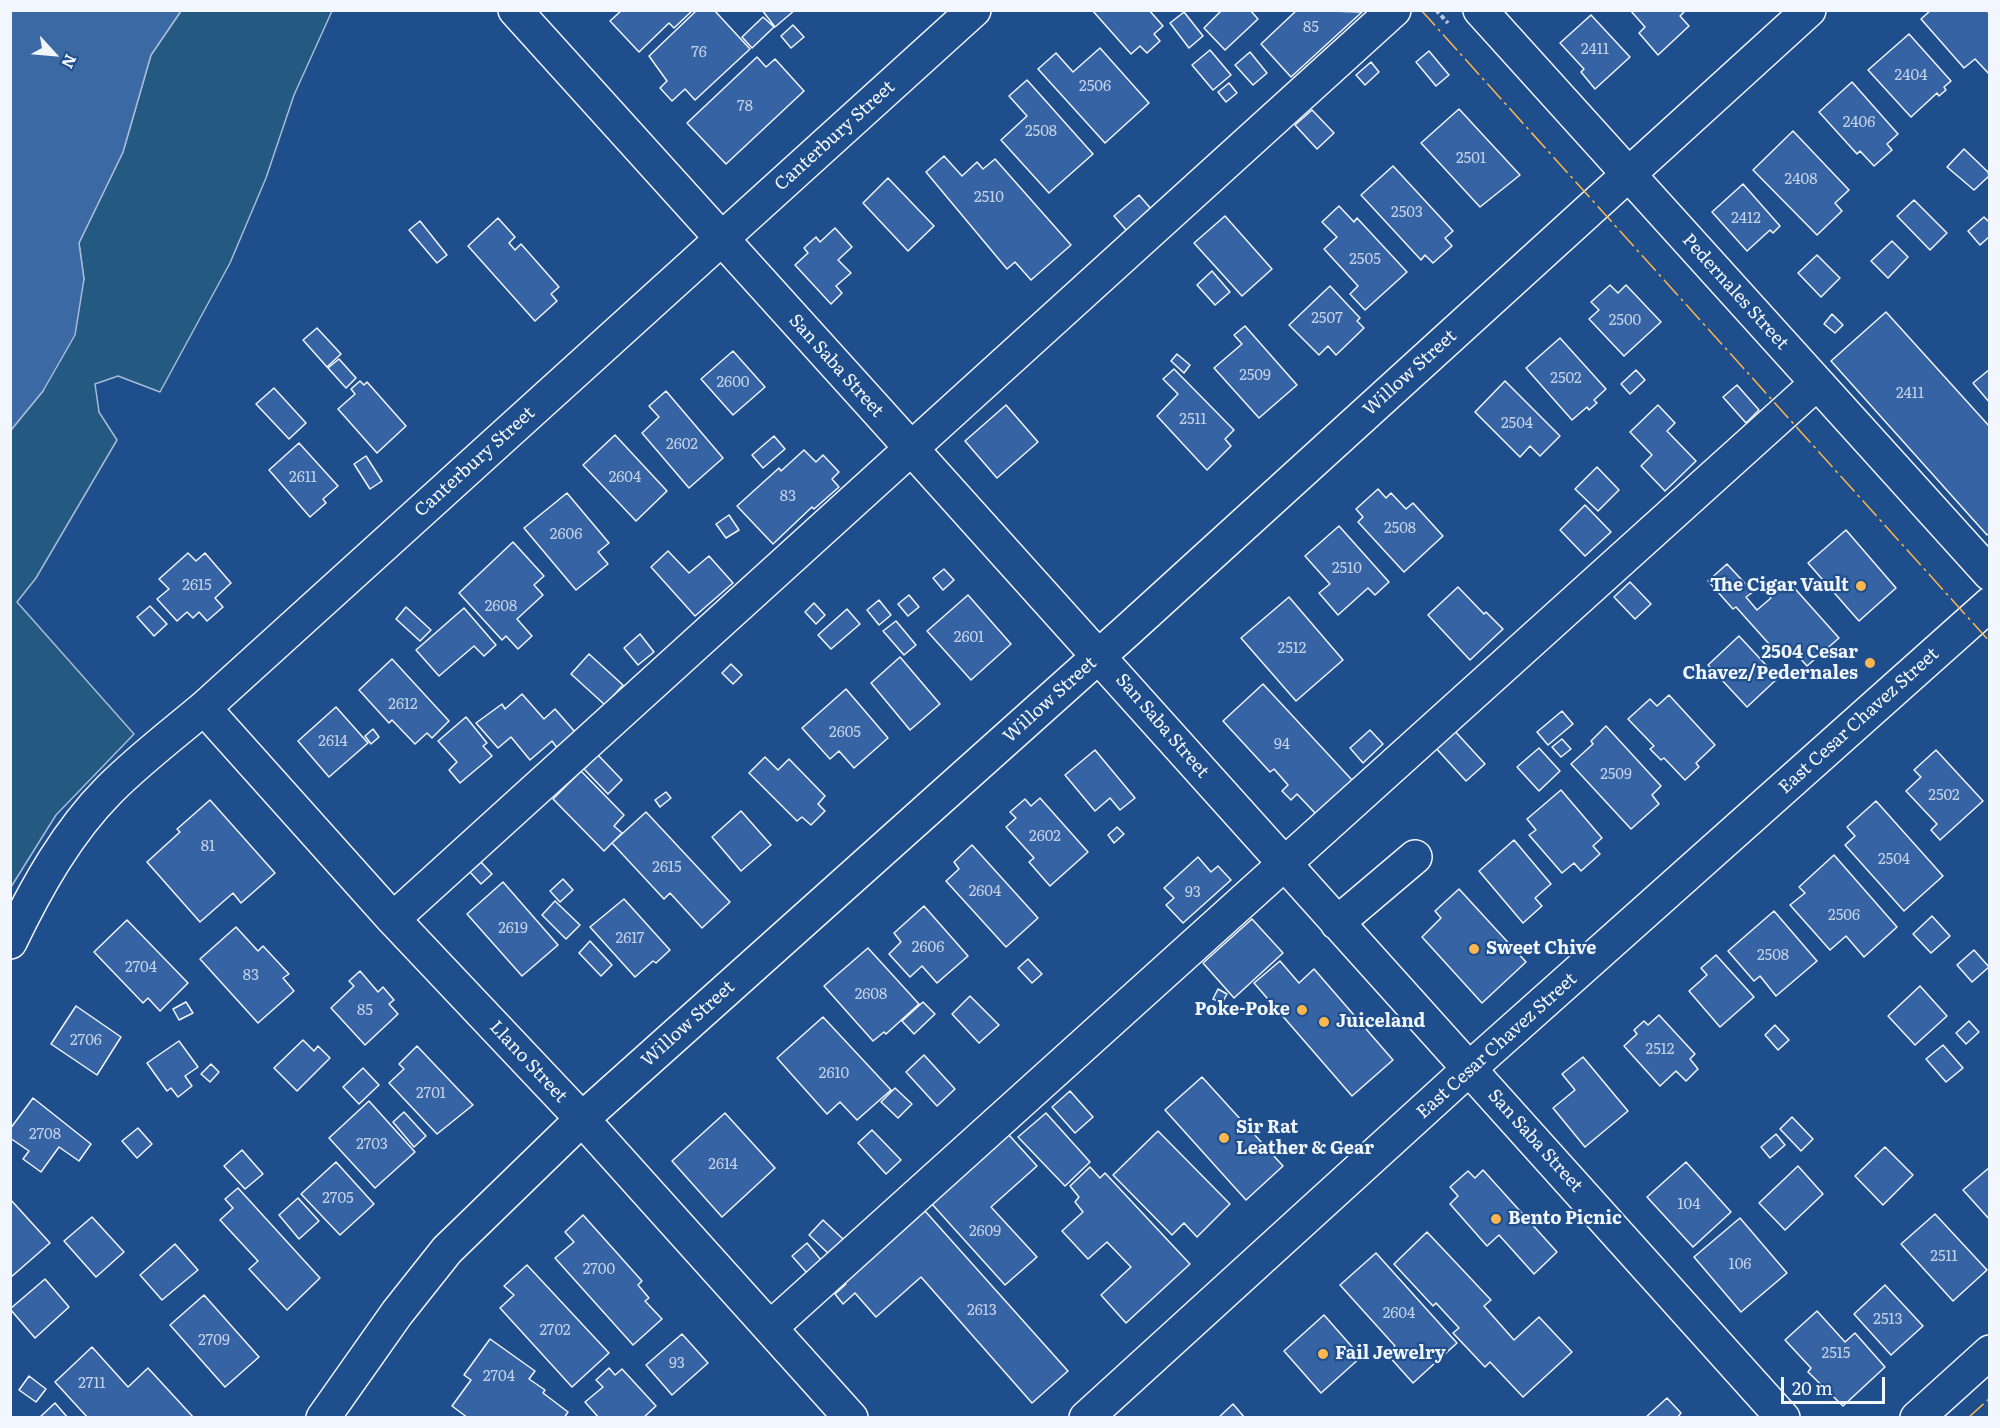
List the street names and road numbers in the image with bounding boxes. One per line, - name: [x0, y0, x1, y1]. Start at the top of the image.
- street label: Canterbury Street: [771, 76, 899, 196]
- street label: Pedernales Street: [1677, 230, 1793, 354]
- street label: San Saba Street: [784, 310, 888, 422]
- street label: Willow Street: [1359, 325, 1461, 421]
- street label: Canterbury Street: [411, 402, 539, 522]
- street label: East Cesar Chavez Street: [1775, 643, 1943, 799]
- street label: Willow Street: [999, 652, 1101, 748]
- street label: San Saba Street: [1111, 669, 1213, 783]
- street label: East Cesar Chavez Street: [1413, 968, 1581, 1124]
- street label: Willow Street: [637, 976, 739, 1072]
- street label: Llano Street: [485, 1017, 571, 1107]
- street label: San Saba Street: [1483, 1085, 1587, 1197]

